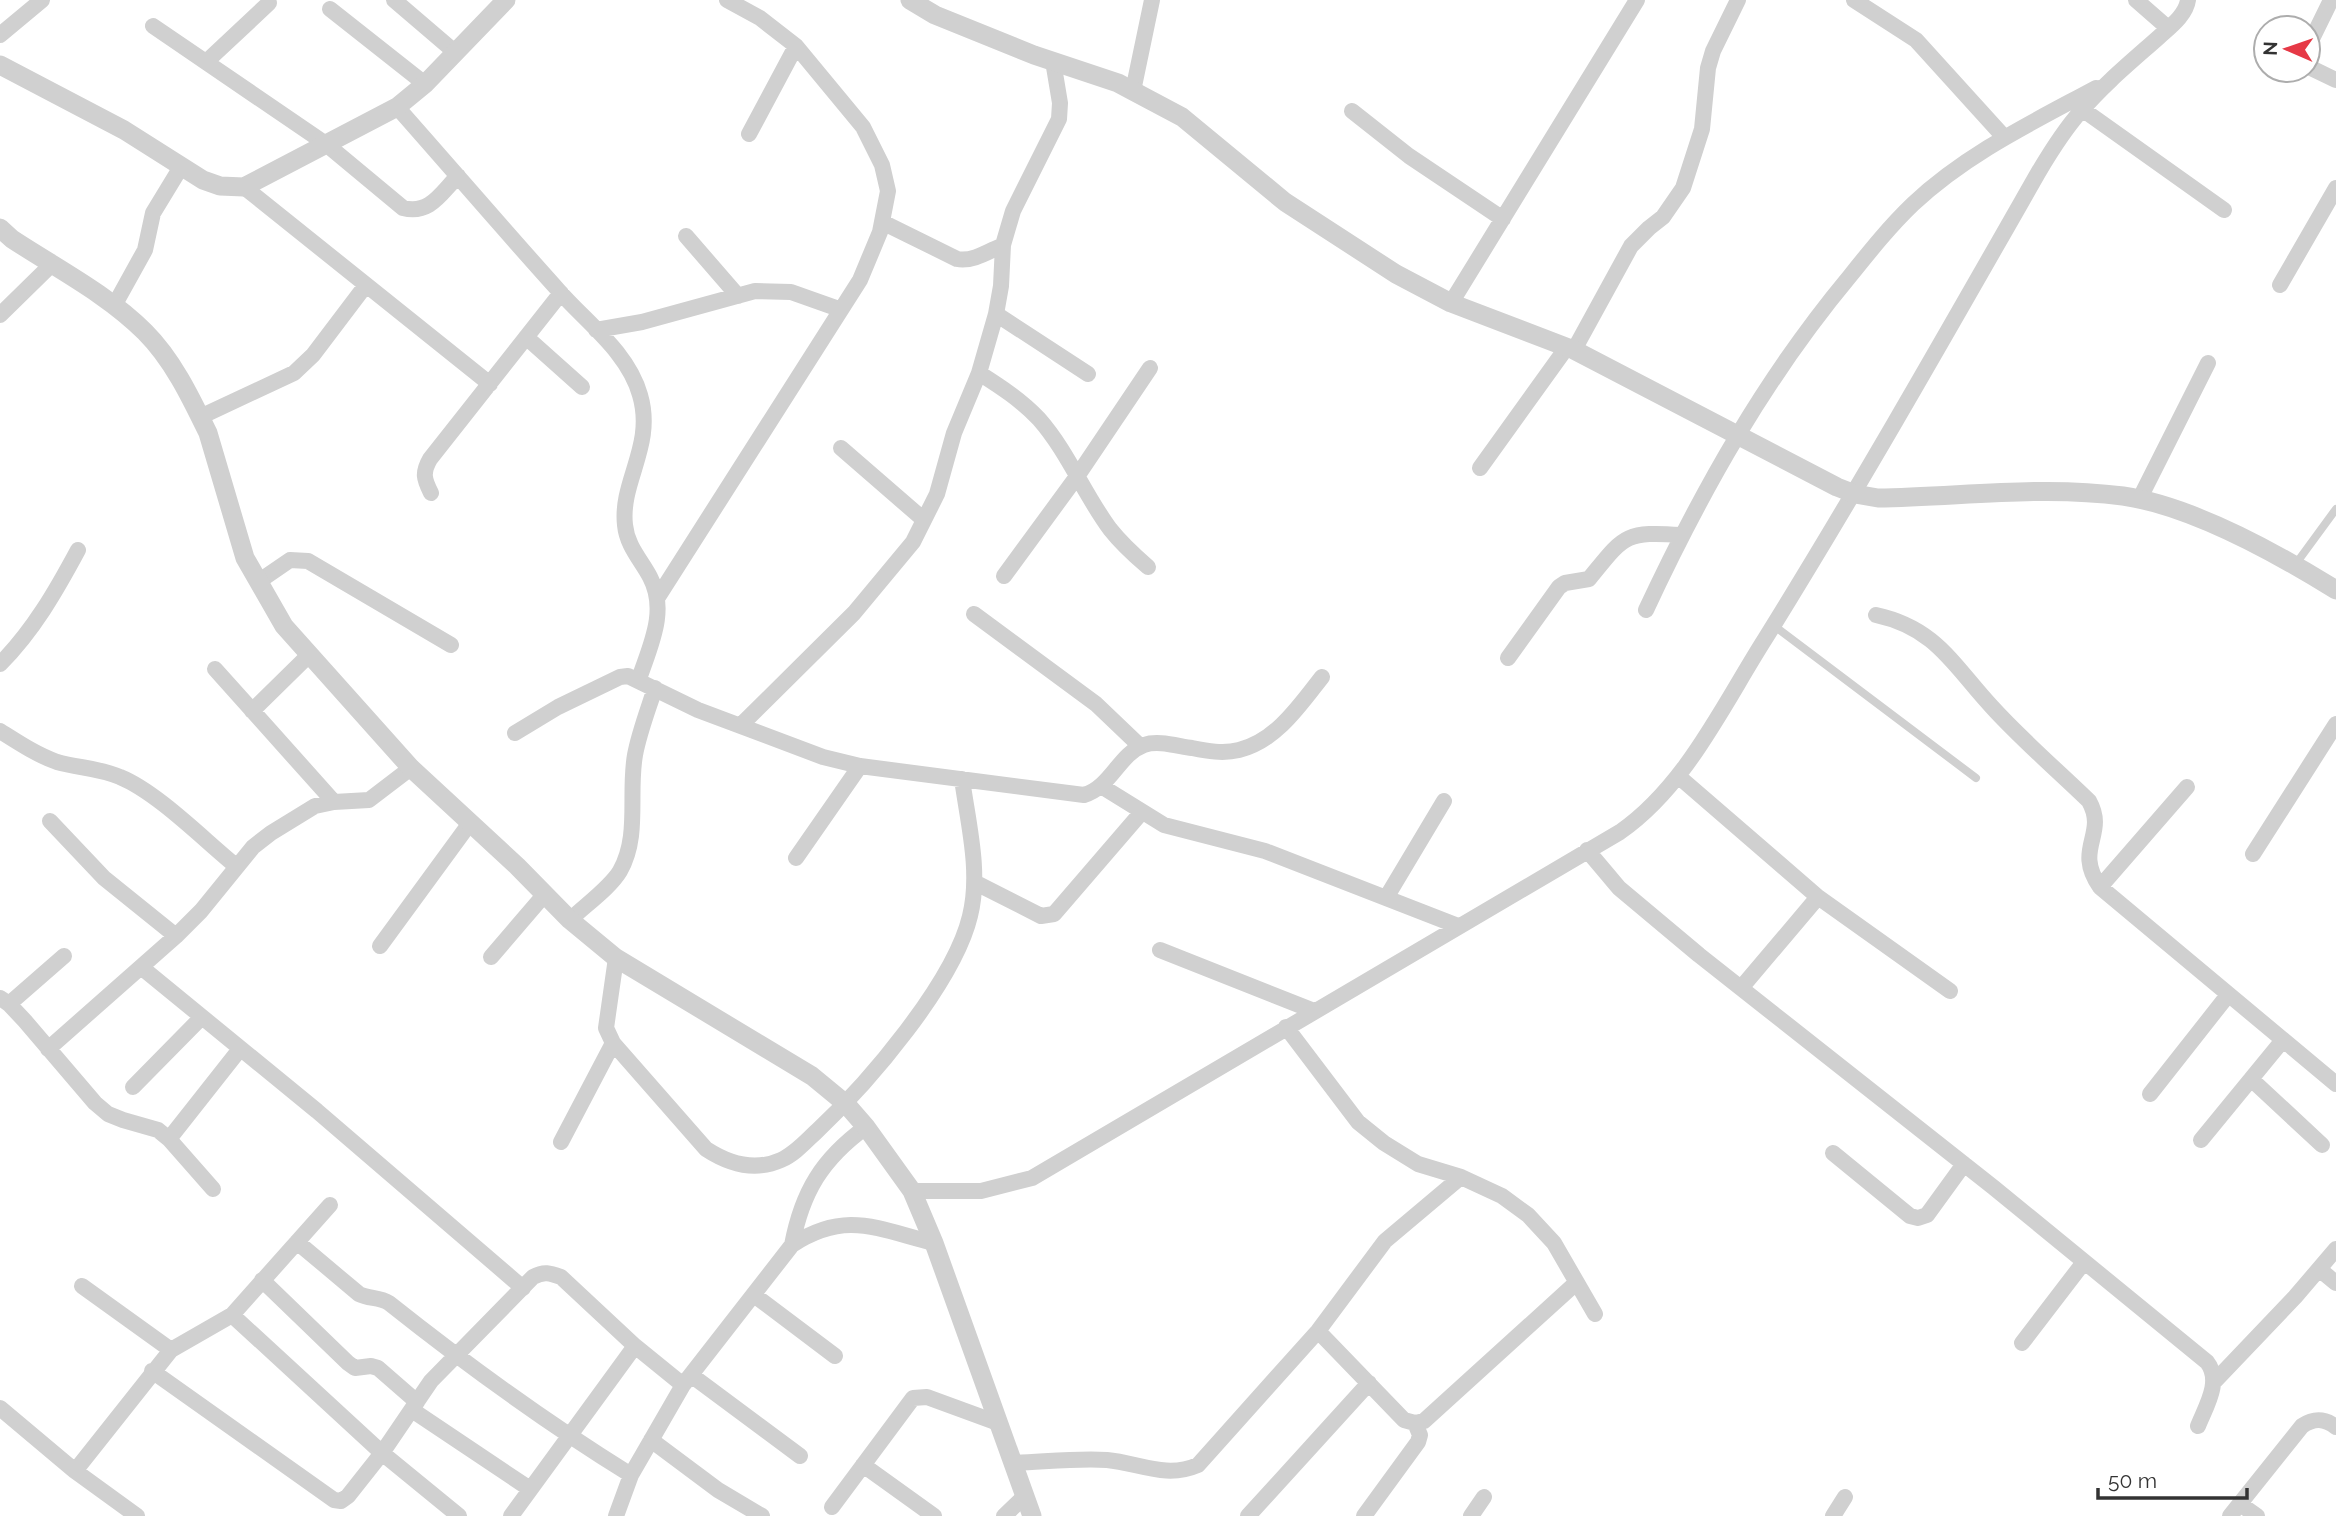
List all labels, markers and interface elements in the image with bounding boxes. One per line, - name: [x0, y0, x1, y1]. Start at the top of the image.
- north arrow: [2252, 14, 2322, 84]
- text: N: [2259, 41, 2281, 56]
- scale bar: [2098, 1456, 2247, 1500]
- text: 50 m: [2108, 1468, 2157, 1493]

